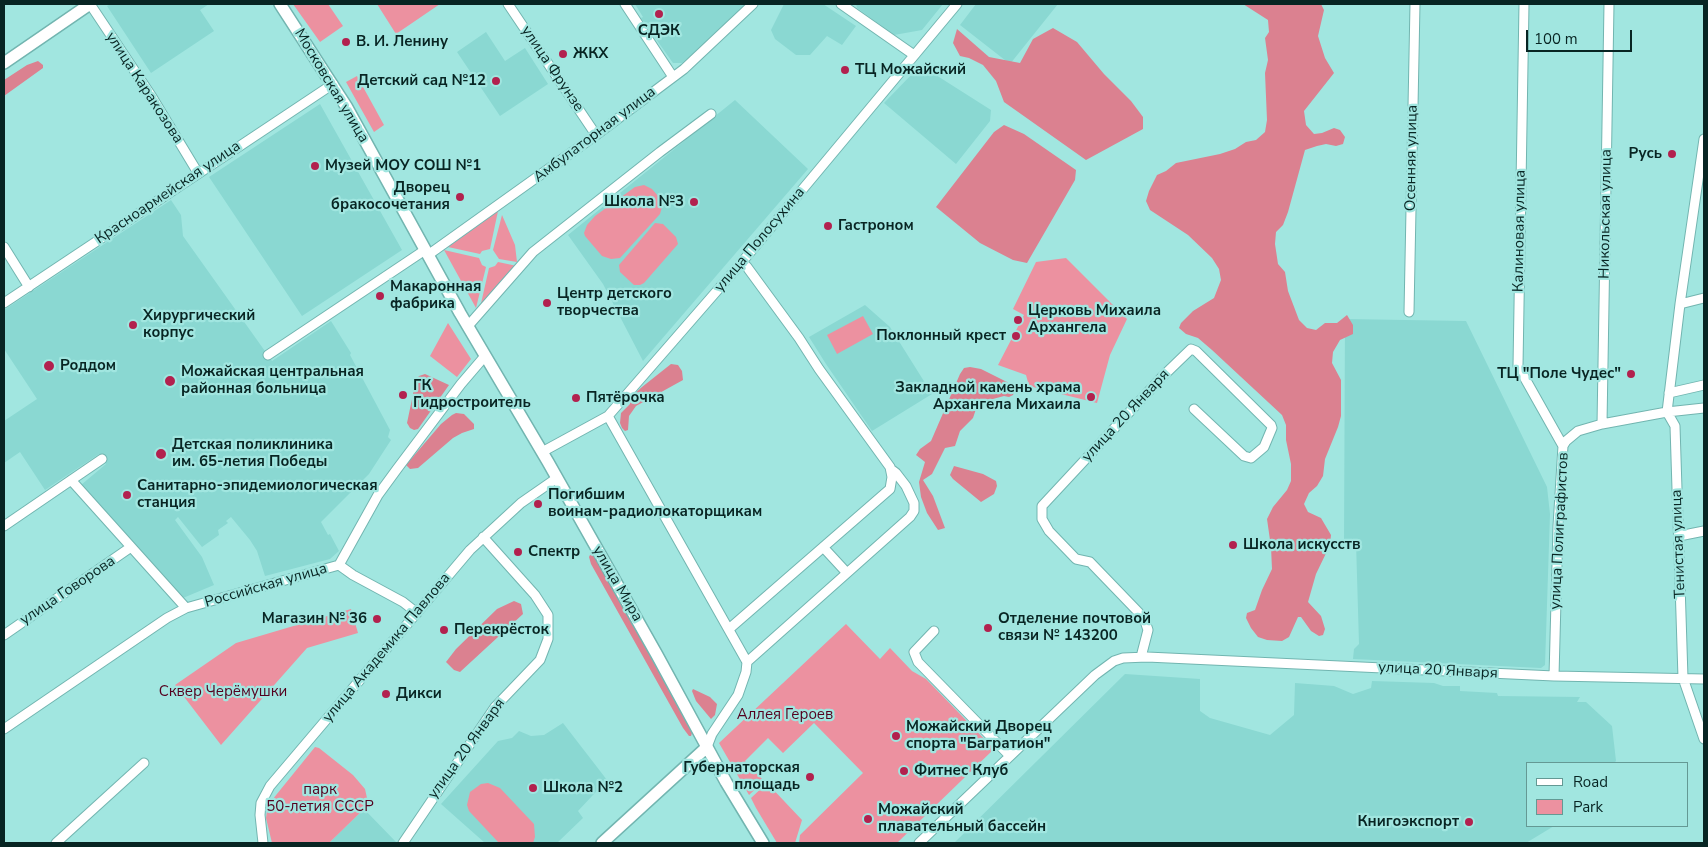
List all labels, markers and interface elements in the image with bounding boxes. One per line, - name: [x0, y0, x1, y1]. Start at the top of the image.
- marker: СДЭК: [653, 8, 665, 20]
- scale bar: [1528, 20, 1634, 52]
- place label: СДЭК: [638, 22, 680, 40]
- street label: улица Фрунзе: [517, 23, 587, 115]
- street label: Московская улица: [290, 26, 372, 146]
- street label: улица Каракозова: [101, 29, 187, 147]
- text: 100 m: [1534, 29, 1578, 49]
- place label: В. И. Ленину: [356, 33, 448, 51]
- marker: В. И. Ленину: [340, 36, 352, 48]
- place label: ЖКХ: [573, 45, 608, 63]
- marker: ЖКХ: [557, 48, 569, 60]
- place label: ТЦ Можайский: [855, 61, 966, 79]
- marker: ТЦ Можайский: [839, 64, 851, 76]
- place label: Детский сад №12: [357, 72, 486, 90]
- marker: Детский сад №12: [490, 75, 502, 87]
- street label: Амбулаторная улица: [530, 83, 660, 187]
- street label: Осенняя улица: [1402, 105, 1422, 211]
- street label: Красноармейская улица: [92, 138, 244, 248]
- place label: Русь: [1629, 145, 1662, 163]
- marker: Русь: [1666, 148, 1678, 160]
- street label: Никольская улица: [1596, 149, 1616, 279]
- place label: Музей МОУ СОШ №1: [325, 157, 481, 175]
- marker: Музей МОУ СОШ №1: [309, 160, 321, 172]
- street label: Калиновая улица: [1510, 170, 1530, 292]
- place label: Дворец бракосочетания: [331, 179, 450, 214]
- street label: улица Полосухина: [711, 184, 809, 296]
- marker: Дворец бракосочетания: [454, 191, 466, 203]
- place label: Школа №3: [604, 193, 684, 211]
- marker: Школа №3: [688, 196, 700, 208]
- place label: Гастроном: [838, 217, 914, 235]
- marker: Гастроном: [822, 220, 834, 232]
- place label: Макаронная фабрика: [390, 278, 481, 313]
- place label: Центр детского творчества: [557, 285, 672, 320]
- marker: Макаронная фабрика: [374, 290, 386, 302]
- marker: Центр детского творчества: [541, 297, 553, 309]
- place label: Церковь Михаила Архангела: [1028, 302, 1161, 337]
- place label: Хирургический корпус: [143, 307, 255, 342]
- marker: Церковь Михаила Архангела: [1012, 314, 1024, 326]
- marker: Хирургический корпус: [127, 319, 139, 331]
- place label: Поклонный крест: [876, 327, 1006, 345]
- marker: Поклонный крест: [1010, 330, 1022, 342]
- place label: Роддом: [60, 357, 116, 375]
- marker: Роддом: [42, 359, 56, 373]
- place label: Можайская центральная районная больница: [181, 363, 364, 398]
- place label: ТЦ "Поле Чудес": [1497, 365, 1621, 383]
- street label: улица 20 Января: [1079, 366, 1173, 466]
- marker: ТЦ "Поле Чудес": [1625, 368, 1637, 380]
- marker: Можайская центральная районная больница: [163, 374, 177, 388]
- place label: ГК Гидростроитель: [413, 377, 531, 412]
- place label: Закладной камень храма Архангела Михаила: [895, 379, 1081, 414]
- marker: ГК Гидростроитель: [397, 389, 409, 401]
- place label: Пятёрочка: [586, 389, 665, 407]
- marker: Закладной камень храма Архангела Михаила: [1085, 391, 1097, 403]
- marker: Пятёрочка: [570, 392, 582, 404]
- place label: Детская поликлиника им. 65-летия Победы: [172, 436, 333, 471]
- marker: Детская поликлиника им. 65-летия Победы: [154, 447, 168, 461]
- street label: улица Полиграфистов: [1547, 452, 1573, 610]
- place label: Санитарно-эпидемиологическая станция: [137, 477, 378, 512]
- place label: Погибшим воинам-радиолокаторщикам: [548, 486, 762, 521]
- marker: Санитарно-эпидемиологическая станция: [121, 489, 133, 501]
- street label: Тенистая улица: [1668, 489, 1690, 599]
- marker: Погибшим воинам-радиолокаторщикам: [532, 498, 544, 510]
- place label: Школа искусств: [1243, 536, 1360, 554]
- marker: Школа искусств: [1227, 539, 1239, 551]
- place label: Спектр: [528, 543, 580, 561]
- street label: улица Мира: [588, 543, 646, 625]
- marker: Спектр: [512, 546, 524, 558]
- street label: улица Говорова: [17, 553, 119, 629]
- street label: Российская улица: [203, 560, 329, 612]
- street label: улица Академика Павлова: [319, 570, 455, 726]
- place label: Магазин № 36: [262, 610, 367, 628]
- place label: Отделение почтовой связи № 143200: [998, 610, 1151, 645]
- marker: Магазин № 36: [371, 613, 383, 625]
- place label: Перекрёсток: [454, 621, 549, 639]
- marker: Отделение почтовой связи № 143200: [982, 622, 994, 634]
- marker: Перекрёсток: [438, 624, 450, 636]
- street label: улица 20 Января: [1378, 659, 1498, 683]
- park label: Сквер Черёмушки: [159, 683, 287, 701]
- place label: Дикси: [396, 685, 442, 703]
- marker: Дикси: [380, 688, 392, 700]
- street label: улица 20 Января: [425, 695, 509, 803]
- park label: Аллея Героев: [737, 706, 833, 724]
- place label: Можайский Дворец спорта "Багратион": [906, 718, 1052, 753]
- marker: Можайский Дворец спорта "Багратион": [890, 730, 902, 742]
- place label: Губернаторская площадь: [683, 759, 800, 794]
- place label: Фитнес Клуб: [914, 762, 1008, 780]
- legend: [1526, 762, 1688, 827]
- marker: Фитнес Клуб: [898, 765, 910, 777]
- marker: Губернаторская площадь: [804, 771, 816, 783]
- text: Road: [1573, 772, 1608, 792]
- place label: Школа №2: [543, 779, 623, 797]
- park label: парк 50-летия СССР: [266, 781, 374, 816]
- marker: Школа №2: [527, 782, 539, 794]
- text: Park: [1573, 797, 1603, 817]
- place label: Можайский плавательный бассейн: [878, 801, 1046, 836]
- marker: Можайский плавательный бассейн: [862, 813, 874, 825]
- place label: Книгоэкспорт: [1357, 813, 1459, 831]
- marker: Книгоэкспорт: [1463, 816, 1475, 828]

